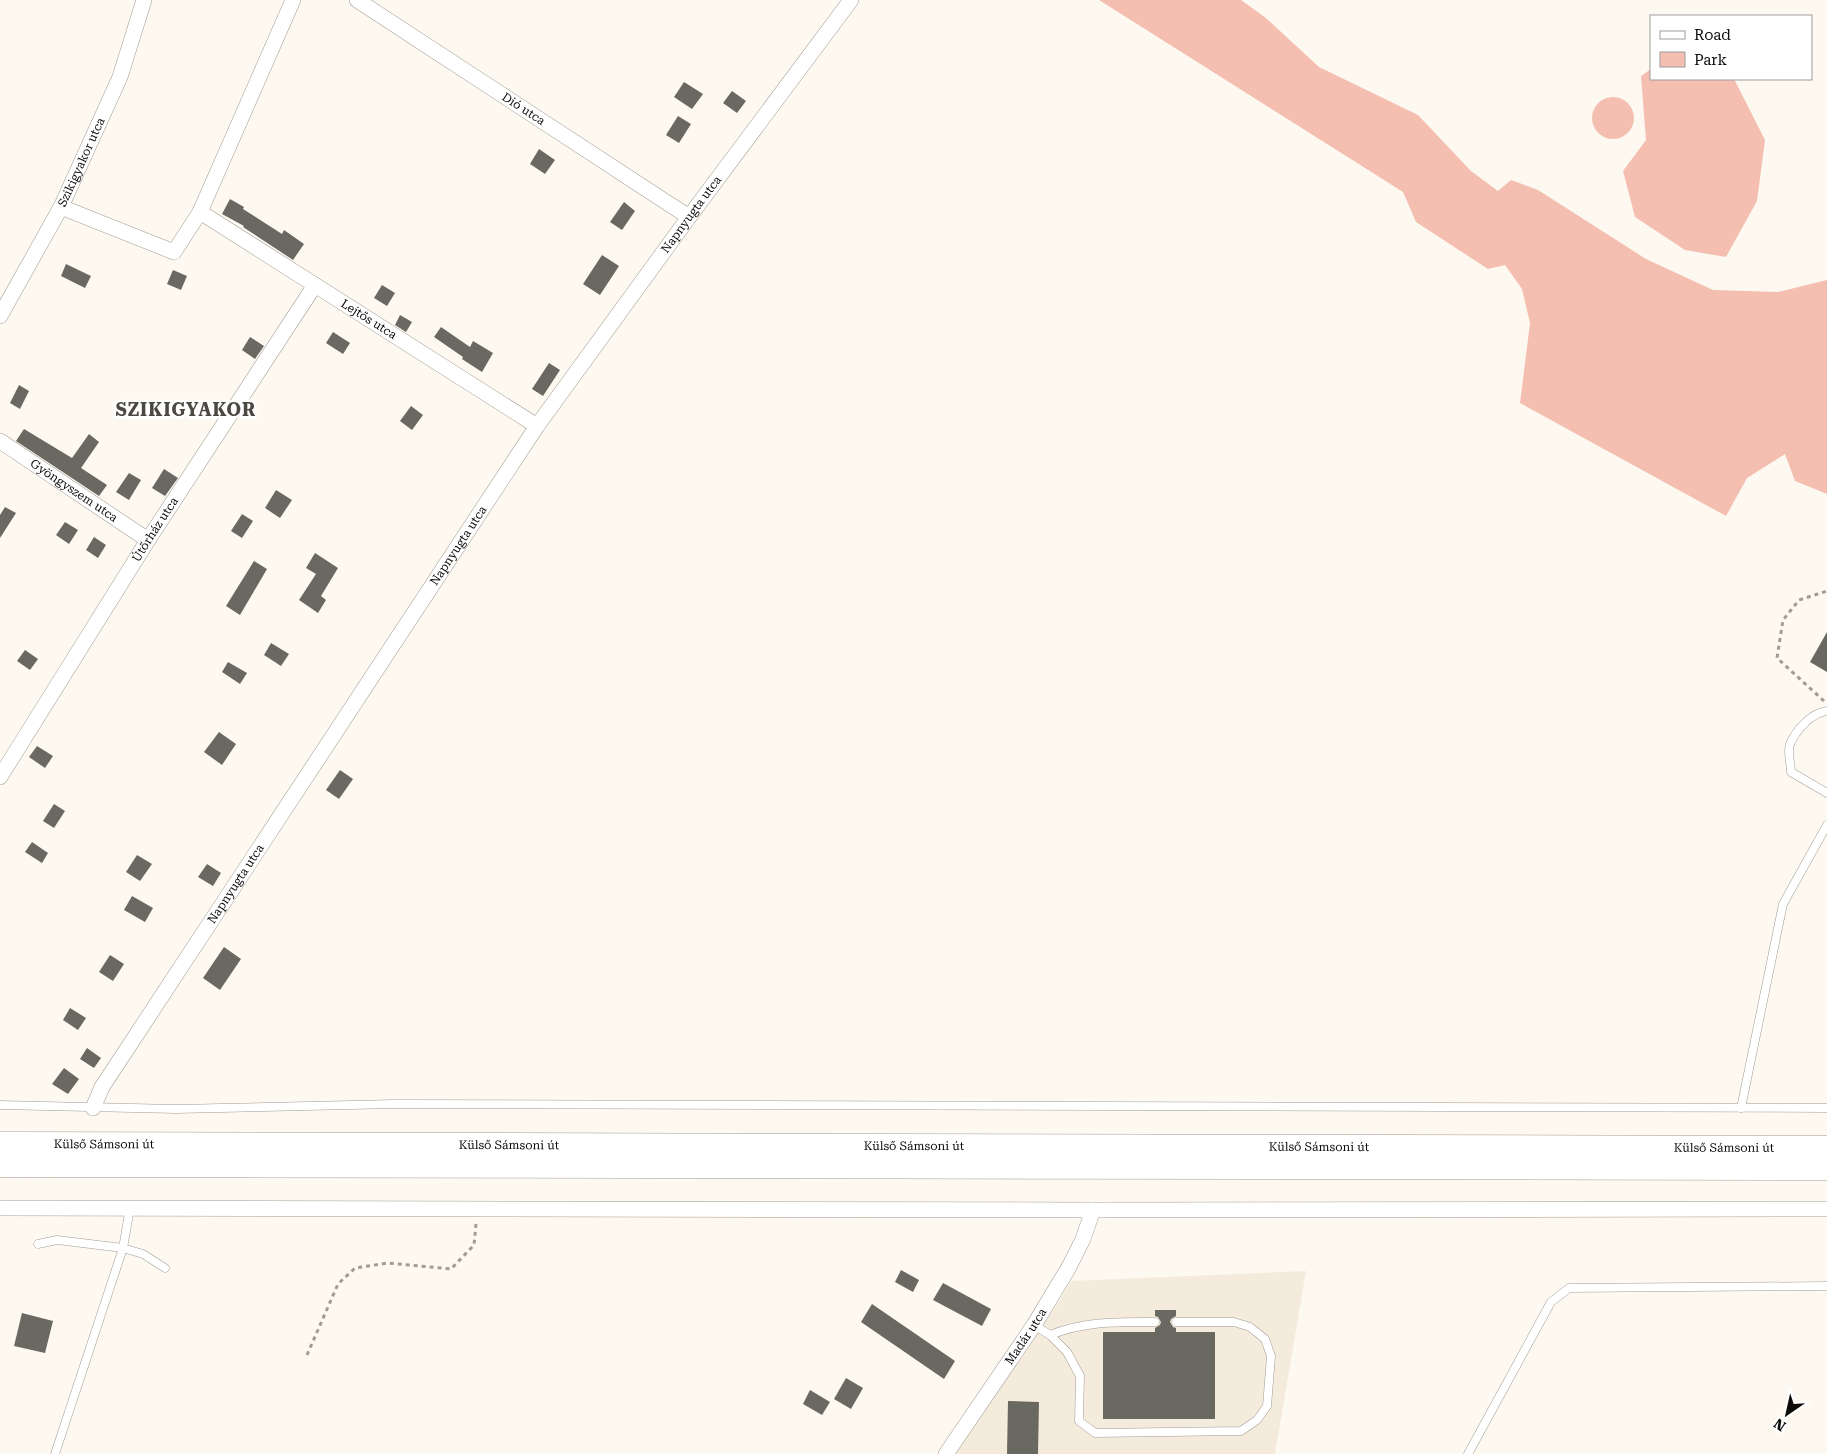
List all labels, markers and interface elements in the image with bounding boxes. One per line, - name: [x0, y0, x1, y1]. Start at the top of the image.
- legend: [1650, 15, 1812, 80]
- text: Road: [1694, 26, 1731, 44]
- text: Park: [1694, 51, 1728, 69]
- street label: Dió utca: [499, 90, 548, 128]
- street label: Szikigyakor utca: [55, 115, 108, 209]
- street label: Napnyugta utca: [658, 173, 725, 256]
- street label: Lejtős utca: [338, 296, 400, 342]
- district label: SZIKIGYAKOR: [115, 399, 257, 420]
- street label: Gyöngyszem utca: [28, 456, 121, 525]
- street label: Útőrház utca: [129, 494, 181, 565]
- street label: Napnyugta utca: [427, 503, 490, 588]
- street label: Napnyugta utca: [204, 841, 267, 926]
- street label: Külső Sámsoni út: [54, 1137, 155, 1151]
- street label: Külső Sámsoni út: [459, 1138, 560, 1152]
- street label: Külső Sámsoni út: [864, 1139, 965, 1153]
- street label: Külső Sámsoni út: [1269, 1140, 1370, 1154]
- street label: Külső Sámsoni út: [1674, 1141, 1775, 1155]
- street label: Madár utca: [1002, 1305, 1050, 1367]
- north arrow: [1762, 1389, 1812, 1439]
- text: N: [1771, 1415, 1789, 1434]

